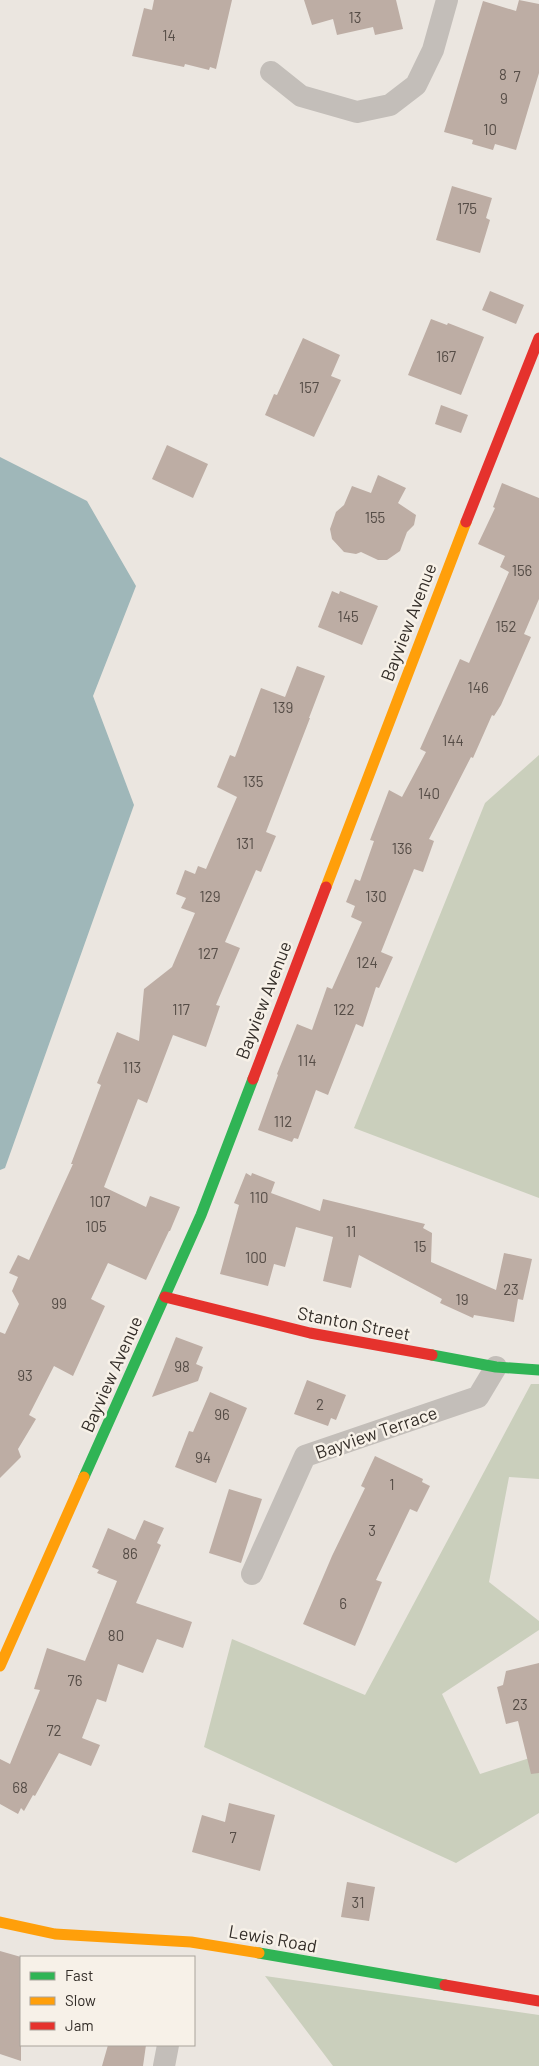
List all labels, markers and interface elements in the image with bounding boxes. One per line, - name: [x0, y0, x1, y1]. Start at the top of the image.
- house number: 13: [349, 8, 361, 26]
- house number: 14: [162, 26, 176, 44]
- house number: 8: [499, 65, 507, 83]
- house number: 7: [513, 67, 521, 85]
- house number: 9: [500, 89, 508, 107]
- house number: 10: [483, 120, 497, 138]
- house number: 175: [457, 199, 477, 217]
- house number: 167: [436, 347, 456, 365]
- house number: 157: [299, 378, 319, 396]
- house number: 155: [365, 508, 385, 526]
- street label: Bayview Avenue: [375, 560, 441, 684]
- house number: 156: [512, 561, 532, 579]
- house number: 145: [337, 607, 359, 625]
- house number: 152: [495, 617, 517, 635]
- house number: 146: [467, 678, 489, 696]
- house number: 139: [273, 698, 293, 716]
- house number: 144: [442, 731, 464, 749]
- house number: 135: [243, 772, 263, 790]
- house number: 140: [418, 784, 440, 802]
- house number: 131: [236, 834, 254, 852]
- house number: 136: [392, 839, 412, 857]
- house number: 129: [199, 887, 221, 905]
- house number: 130: [365, 887, 387, 905]
- street label: Bayview Avenue: [230, 938, 296, 1062]
- house number: 127: [198, 944, 218, 962]
- house number: 124: [356, 953, 378, 971]
- house number: 117: [172, 1000, 190, 1018]
- house number: 122: [333, 1000, 355, 1018]
- house number: 114: [298, 1051, 316, 1069]
- house number: 113: [123, 1058, 141, 1076]
- house number: 112: [274, 1112, 292, 1130]
- house number: 110: [249, 1188, 269, 1206]
- house number: 107: [90, 1192, 110, 1210]
- house number: 105: [85, 1217, 107, 1235]
- house number: 11: [346, 1222, 356, 1240]
- house number: 15: [414, 1237, 426, 1255]
- house number: 100: [245, 1248, 267, 1266]
- house number: 23: [503, 1280, 519, 1298]
- house number: 19: [455, 1290, 469, 1308]
- house number: 99: [51, 1294, 67, 1312]
- street label: Stanton Street: [296, 1301, 412, 1345]
- street label: Bayview Avenue: [76, 1312, 146, 1436]
- house number: 98: [174, 1357, 190, 1375]
- house number: 93: [17, 1366, 33, 1384]
- house number: 2: [316, 1395, 324, 1413]
- street label: Bayview Terrace: [312, 1401, 440, 1463]
- house number: 96: [214, 1405, 230, 1423]
- house number: 94: [195, 1448, 211, 1466]
- house number: 1: [389, 1475, 395, 1493]
- house number: 3: [368, 1521, 376, 1539]
- house number: 86: [122, 1544, 138, 1562]
- house number: 6: [339, 1594, 347, 1612]
- house number: 80: [108, 1626, 124, 1644]
- house number: 76: [68, 1671, 82, 1689]
- house number: 23: [512, 1695, 528, 1713]
- house number: 72: [46, 1721, 62, 1739]
- house number: 68: [12, 1778, 28, 1796]
- house number: 7: [229, 1828, 237, 1846]
- house number: 31: [352, 1893, 364, 1911]
- street label: Lewis Road: [227, 1919, 319, 1957]
- legend: [20, 1956, 195, 2046]
- text: Fast: [65, 1966, 93, 1984]
- text: Slow: [65, 1991, 96, 2009]
- text: Jam: [65, 2016, 94, 2034]

